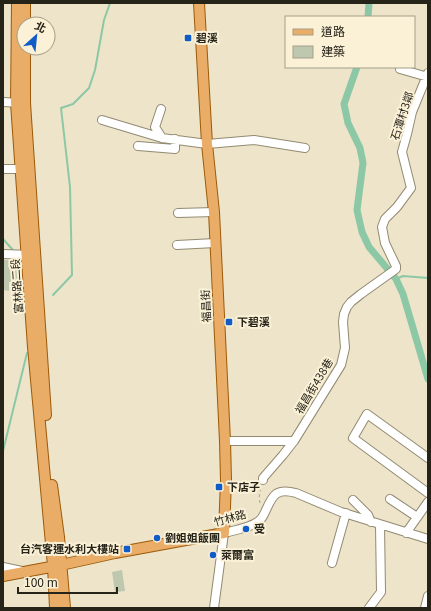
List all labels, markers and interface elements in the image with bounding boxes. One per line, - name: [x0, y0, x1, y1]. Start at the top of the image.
- north arrow: [16, 16, 56, 56]
- legend: [285, 16, 415, 68]
- text: 北: [32, 17, 50, 36]
- text: 道路: [321, 22, 345, 39]
- place label: 碧溪: [196, 29, 218, 45]
- marker: 碧溪: [183, 33, 193, 43]
- text: 建築: [321, 42, 345, 59]
- street label: 石潭村3鄰: [386, 89, 416, 142]
- street label: 富林路二段: [6, 258, 26, 314]
- street label: 福昌街: [196, 289, 214, 323]
- place label: 下碧溪: [237, 313, 270, 329]
- marker: 下碧溪: [224, 317, 234, 327]
- street label: 福昌街438巷: [290, 355, 336, 416]
- place label: 下店子: [227, 478, 260, 494]
- marker: 下店子: [214, 482, 224, 492]
- street label: 竹林路: [212, 505, 248, 529]
- place label: 受: [254, 520, 265, 536]
- marker: 受: [241, 524, 251, 534]
- place label: 劉姐姐飯團: [165, 529, 220, 545]
- marker: 劉姐姐飯團: [152, 533, 162, 543]
- place label: 台汽客運水利大樓站: [20, 540, 119, 556]
- marker: 台汽客運水利大樓站: [122, 544, 132, 554]
- place label: 萊爾富: [221, 546, 254, 562]
- marker: 萊爾富: [208, 550, 218, 560]
- scale bar: [18, 569, 117, 595]
- text: 100 m: [24, 573, 58, 590]

